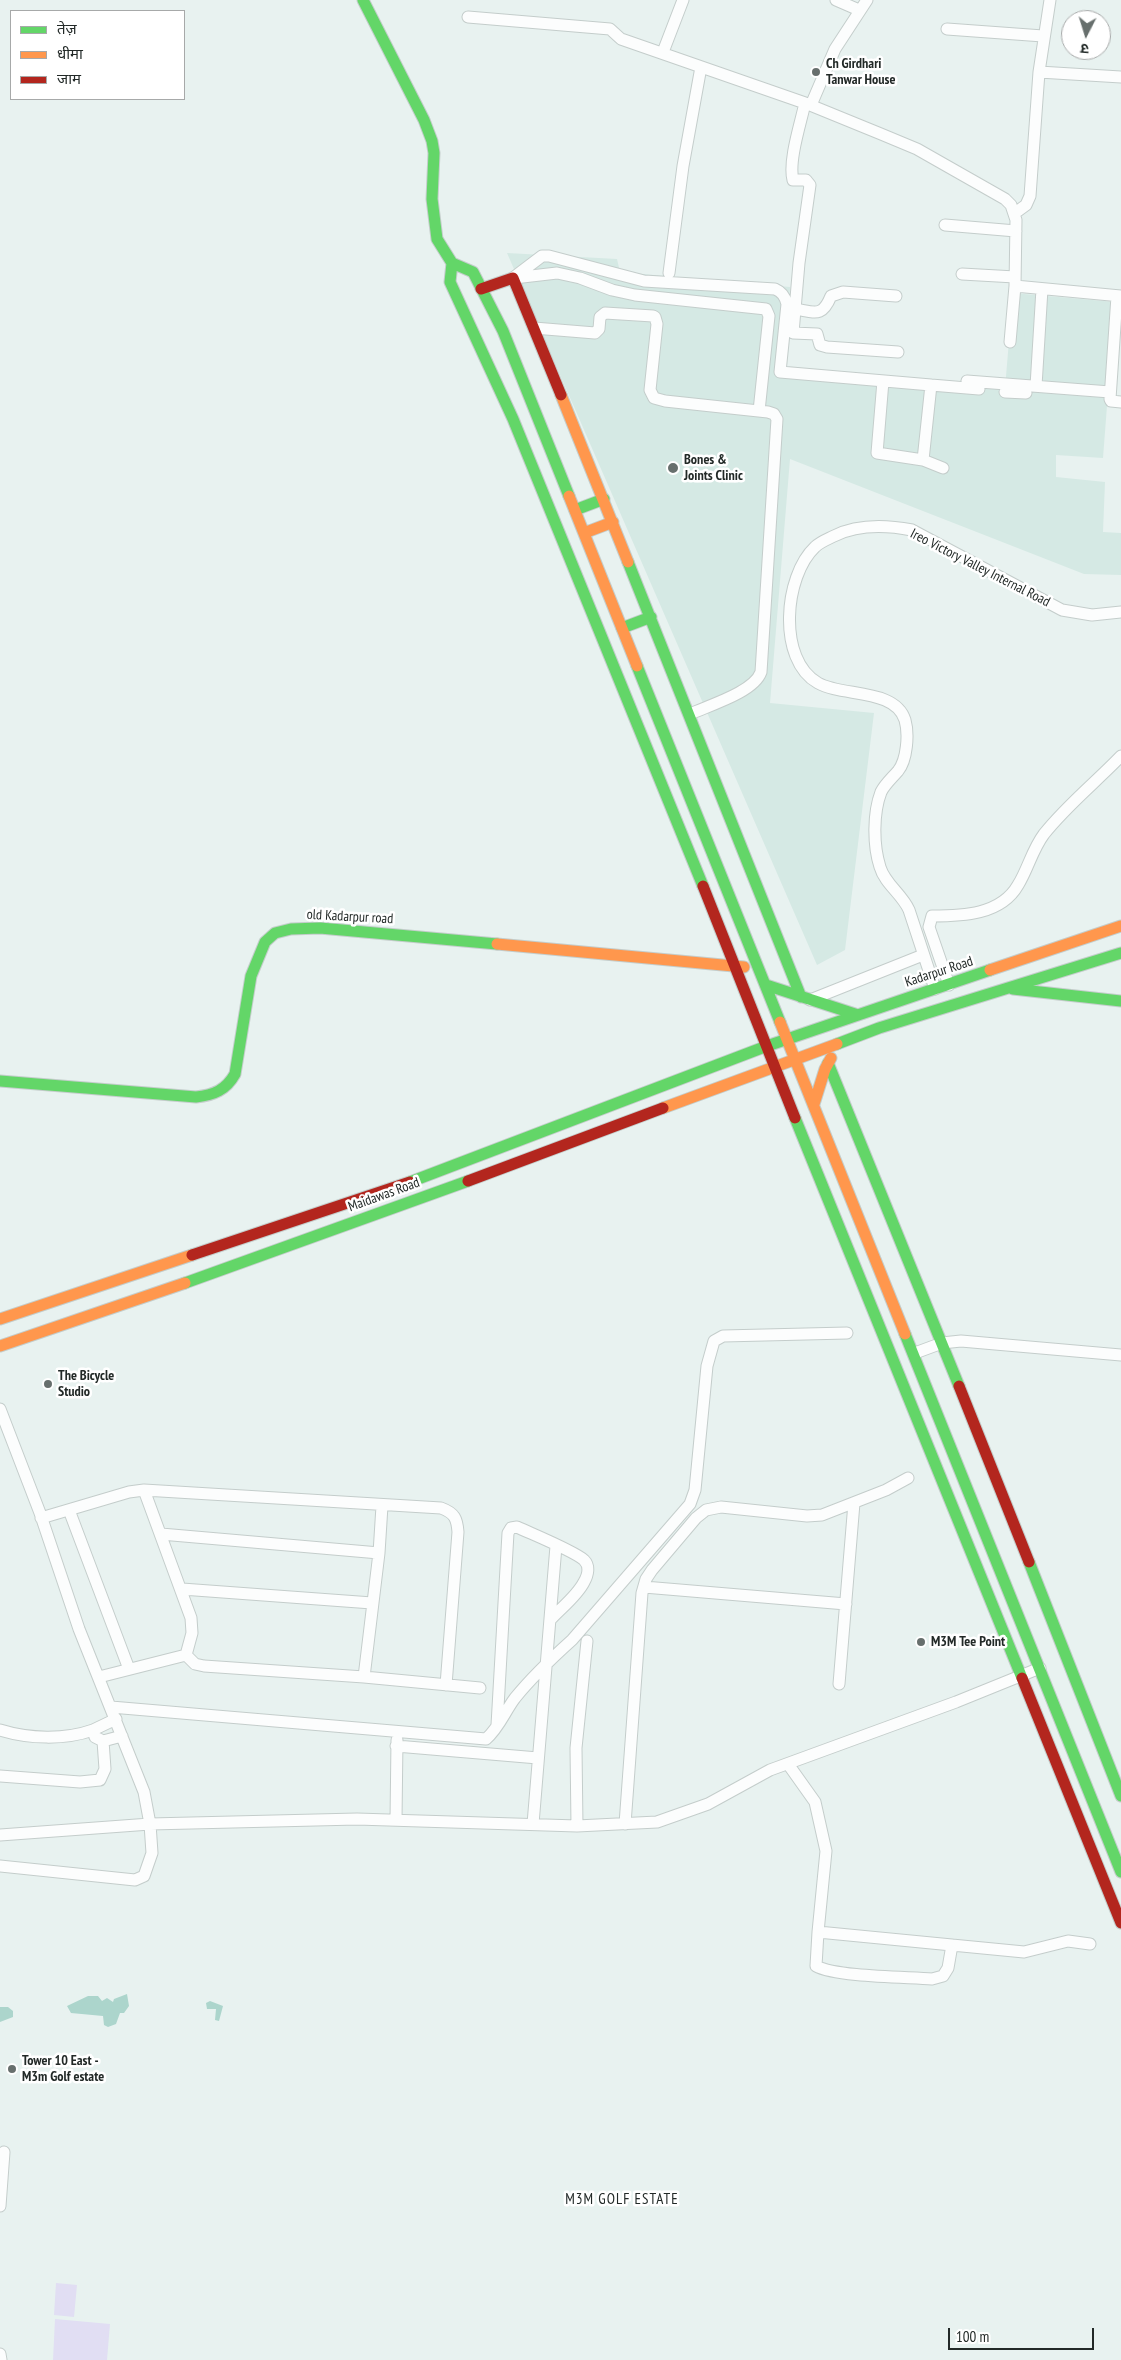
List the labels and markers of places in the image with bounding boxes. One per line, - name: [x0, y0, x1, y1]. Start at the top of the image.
- place label: Ch Girdhari Tanwar House: [826, 56, 895, 88]
- marker: Ch Girdhari Tanwar House: [810, 66, 822, 78]
- place label: Bones & Joints Clinic: [684, 452, 743, 484]
- marker: Bones & Joints Clinic: [666, 461, 680, 475]
- place label: The Bicycle Studio: [58, 1368, 114, 1400]
- marker: The Bicycle Studio: [42, 1378, 54, 1390]
- place label: M3M Tee Point: [931, 1634, 1005, 1650]
- marker: M3M Tee Point: [915, 1636, 927, 1648]
- place label: Tower 10 East - M3m Golf estate: [22, 2053, 104, 2086]
- marker: Tower 10 East - M3m Golf estate: [6, 2063, 18, 2075]

